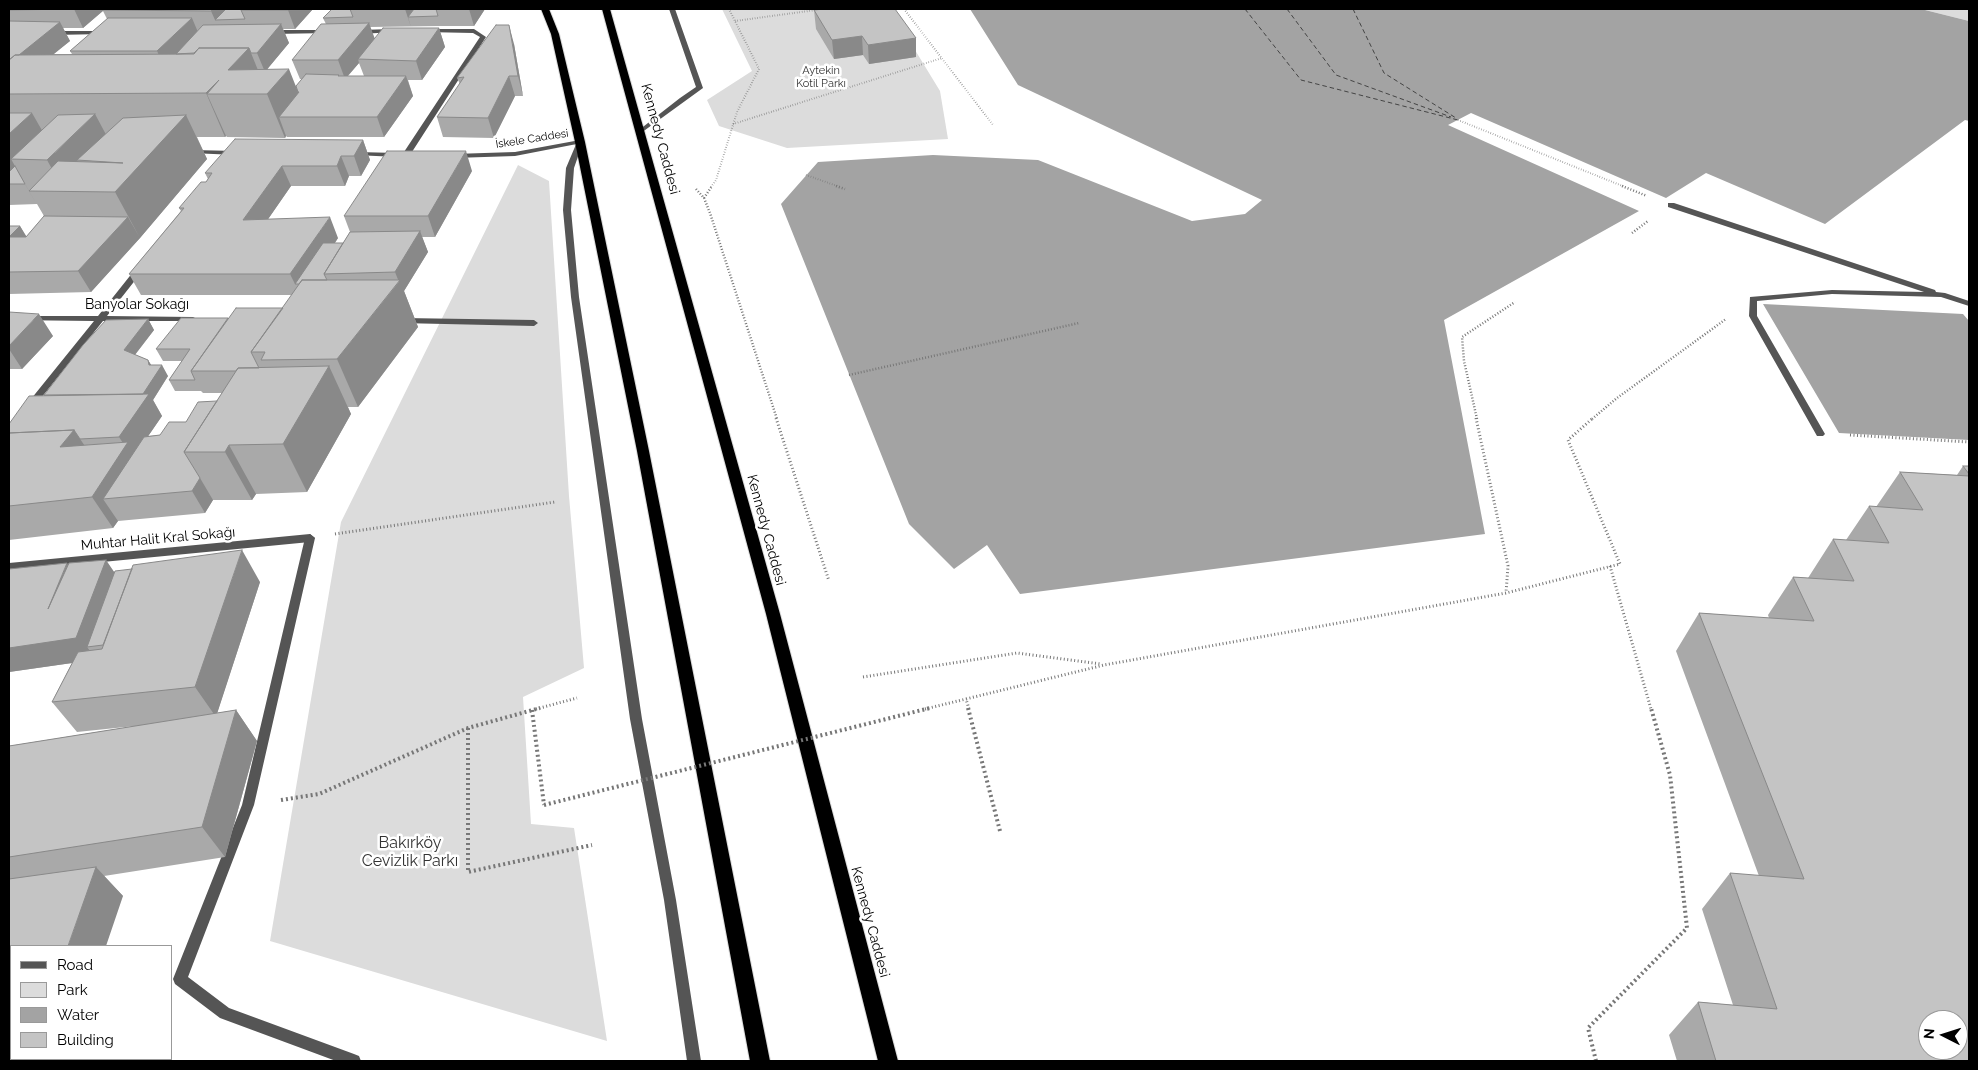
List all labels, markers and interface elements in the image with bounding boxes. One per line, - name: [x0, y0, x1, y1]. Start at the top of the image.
- park label: Aytekin Kotil Parkı: [796, 64, 846, 90]
- street label: Kennedy Caddesi: [637, 82, 683, 196]
- street label: İskele Caddesi: [495, 127, 569, 151]
- street label: Banyolar Sokağı: [85, 297, 189, 313]
- street label: Kennedy Caddesi: [743, 473, 789, 587]
- street label: Muhtar Halit Kral Sokağı: [80, 524, 236, 554]
- park label: Bakırköy Cevizlik Parkı: [362, 833, 458, 871]
- street label: Kennedy Caddesi: [847, 865, 893, 979]
- legend: [10, 945, 172, 1060]
- text: Road: [57, 956, 93, 974]
- text: Park: [57, 981, 88, 999]
- text: Water: [57, 1006, 99, 1024]
- north arrow: [1918, 1010, 1968, 1060]
- text: N: [1921, 1028, 1937, 1040]
- text: Building: [57, 1031, 114, 1049]

